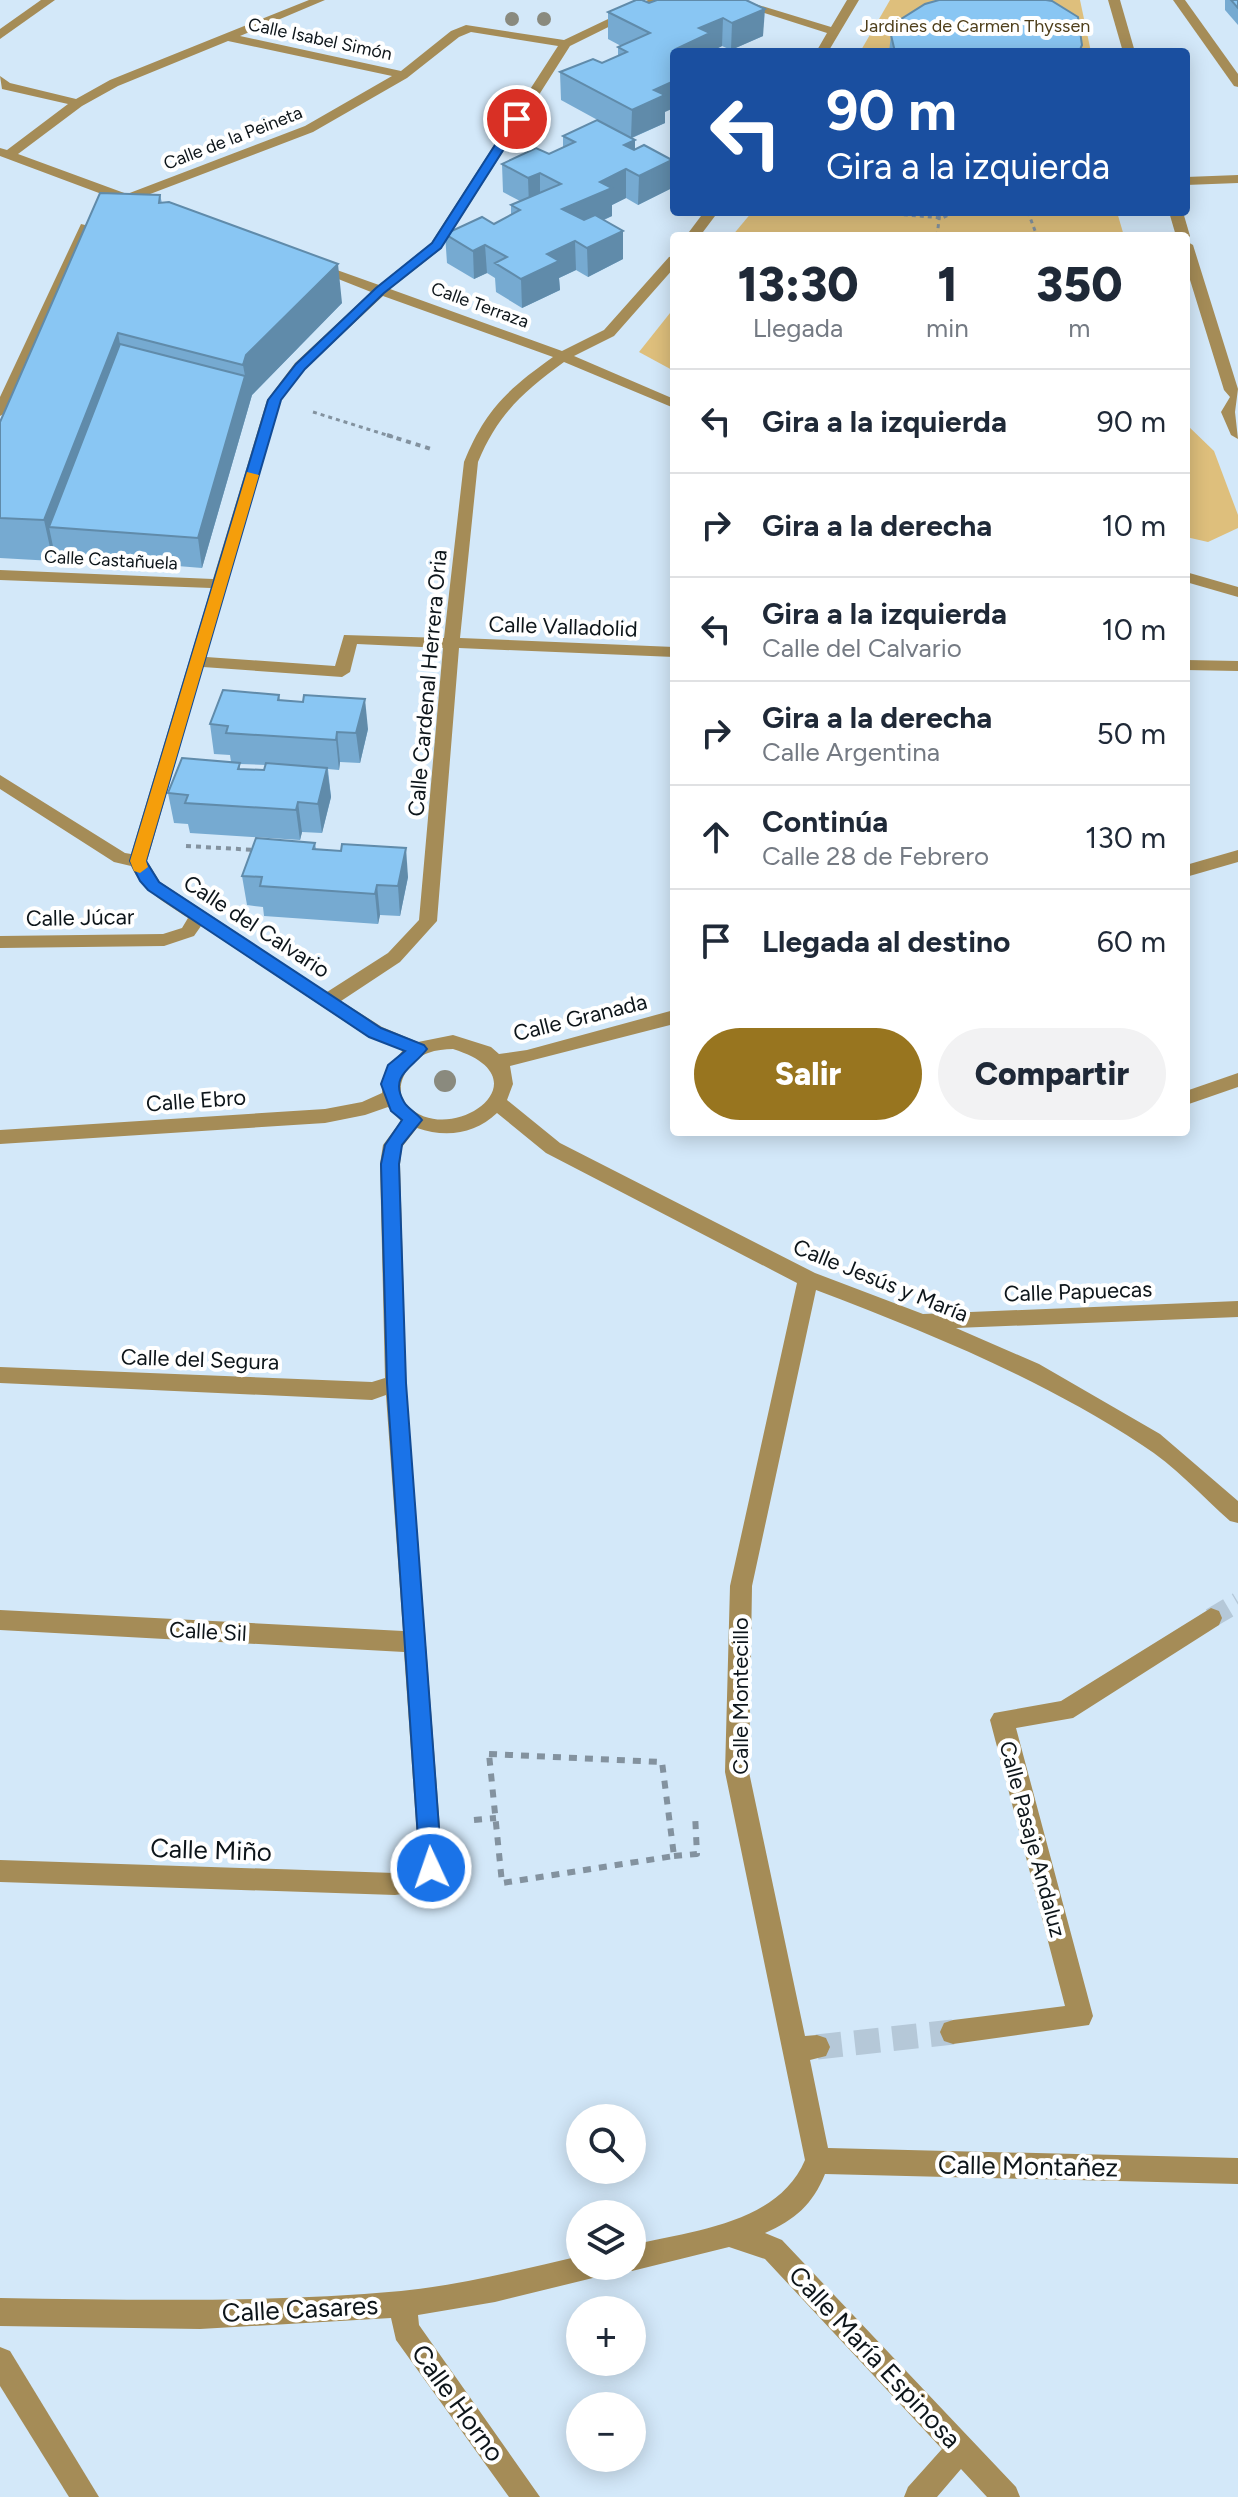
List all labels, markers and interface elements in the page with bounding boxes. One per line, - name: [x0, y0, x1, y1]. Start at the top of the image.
- street label: Calle Isabel Simón: [246, 13, 394, 65]
- park label: Jardines de Carmen Thyssen: [860, 15, 1090, 37]
- text: 90 m: [826, 77, 957, 144]
- icon: left: [694, 80, 798, 184]
- pin: [483, 85, 551, 153]
- icon: arrive: [495, 97, 539, 141]
- street label: Calle de la Peineta: [161, 101, 305, 175]
- text: Gira a la izquierda: [826, 145, 1110, 188]
- text: 13:30: [737, 255, 859, 313]
- text: 1: [937, 255, 958, 313]
- text: 350: [1036, 255, 1123, 313]
- street label: Calle Terraza: [428, 277, 532, 333]
- text: Llegada: [753, 312, 843, 344]
- text: min: [926, 312, 969, 344]
- text: m: [1068, 312, 1090, 344]
- icon: left: [694, 399, 738, 443]
- text: Gira a la izquierda: [762, 403, 1007, 440]
- text: 90 m: [1097, 403, 1166, 440]
- icon: right: [694, 503, 738, 547]
- text: Gira a la derecha: [762, 507, 992, 544]
- text: 10 m: [1101, 507, 1166, 544]
- street label: Calle Castañuela: [44, 546, 178, 574]
- street label: Calle Cardenal Herrera Oria: [402, 549, 453, 818]
- text: Gira a la izquierda: [762, 595, 1007, 632]
- icon: left: [694, 607, 738, 651]
- street label: Calle Valladolid: [488, 610, 638, 643]
- text: 10 m: [1101, 611, 1166, 648]
- text: Calle del Calvario: [762, 632, 962, 664]
- text: Gira a la derecha: [762, 699, 992, 736]
- icon: right: [694, 711, 738, 755]
- text: 50 m: [1097, 715, 1166, 752]
- text: Calle Argentina: [762, 736, 940, 768]
- text: Continúa: [762, 803, 888, 840]
- icon: ahead: [694, 815, 738, 859]
- text: 130 m: [1085, 819, 1166, 856]
- text: Calle 28 de Febrero: [762, 840, 989, 872]
- street label: Calle del Calvario: [179, 869, 335, 984]
- street label: Calle Júcar: [26, 903, 135, 932]
- icon: arrive: [694, 919, 738, 963]
- text: Llegada al destino: [762, 923, 1010, 960]
- text: 60 m: [1097, 923, 1166, 960]
- street label: Calle Granada: [510, 988, 650, 1047]
- button: Salir: [694, 1028, 922, 1120]
- button: Compartir: [938, 1028, 1166, 1120]
- street label: Calle Ebro: [145, 1084, 247, 1117]
- street label: Calle Jesús y María: [789, 1233, 972, 1328]
- street label: Calle Papuecas: [1003, 1275, 1153, 1308]
- street label: Calle del Segura: [120, 1343, 280, 1376]
- street label: Calle Sil: [168, 1616, 247, 1647]
- street label: Calle Montecillo: [727, 1617, 754, 1775]
- street label: Calle Pasaje Andaluz: [993, 1738, 1072, 1940]
- position arrow: [389, 1826, 473, 1910]
- street label: Calle Miño: [150, 1832, 272, 1868]
- map controls: [566, 2104, 646, 2472]
- button: search: [566, 2104, 646, 2184]
- street label: Calle Montañez: [938, 2148, 1118, 2184]
- button: layers: [566, 2200, 646, 2280]
- street label: Calle María Espinosa: [782, 2259, 968, 2455]
- street label: Calle Casares: [221, 2289, 379, 2329]
- button: +: [566, 2296, 646, 2376]
- street label: Calle Horno: [405, 2338, 511, 2468]
- button: −: [566, 2392, 646, 2472]

